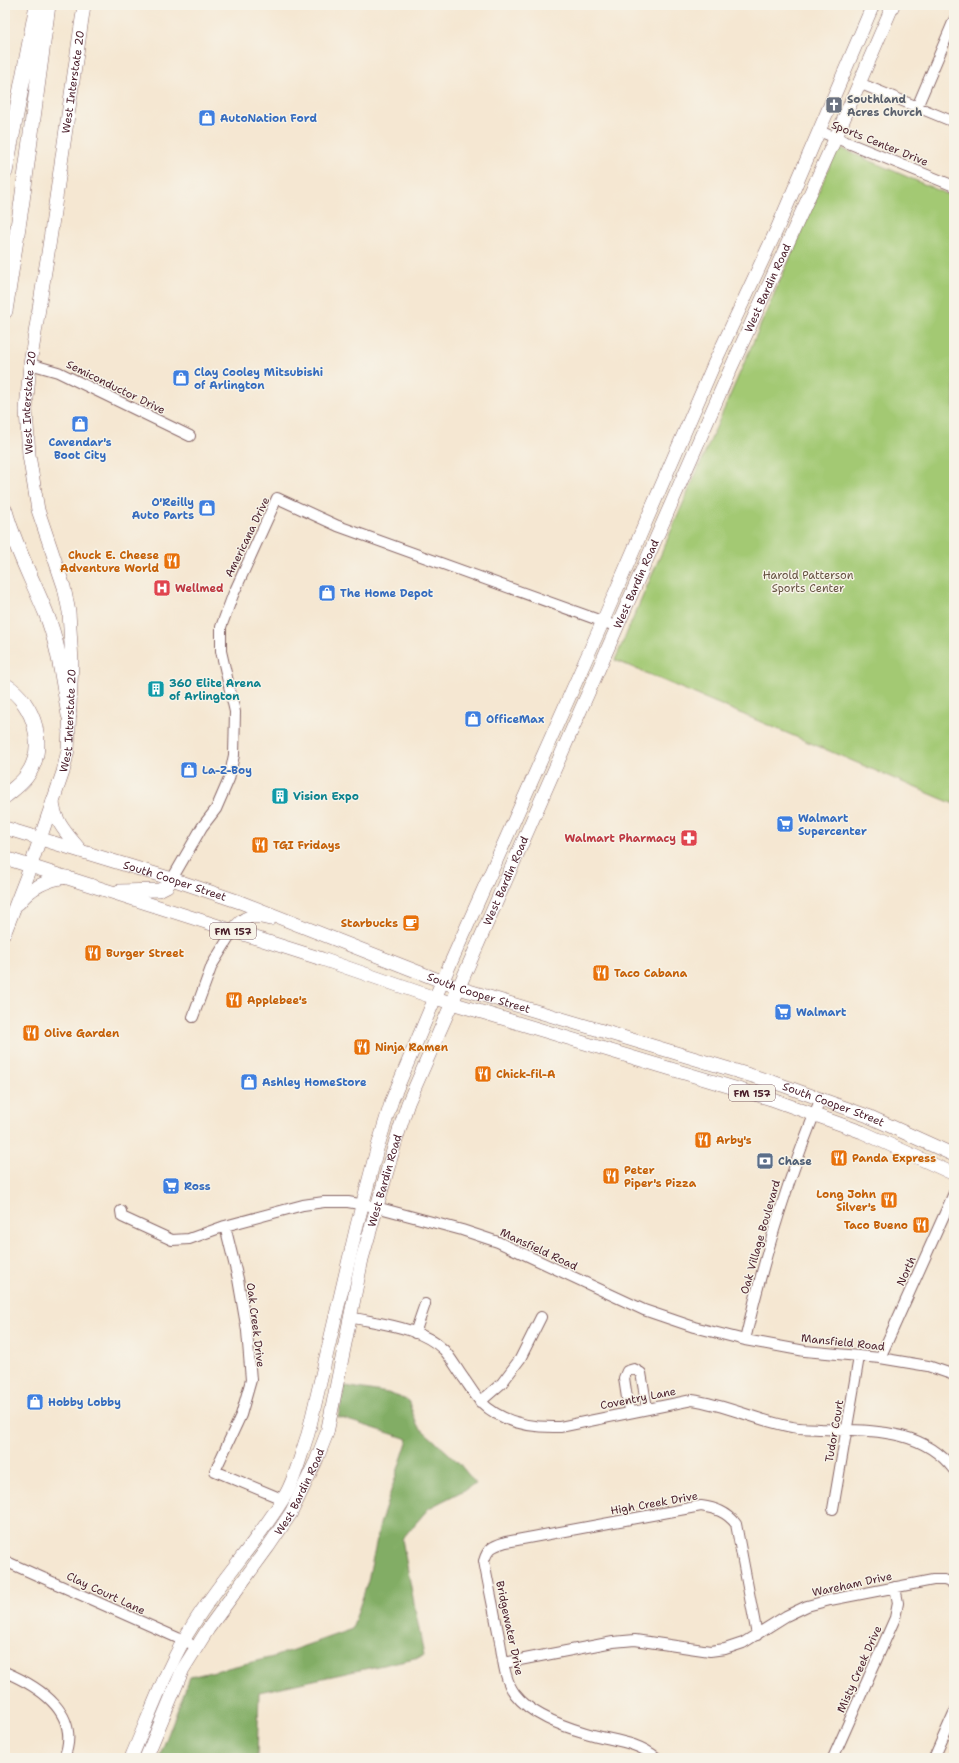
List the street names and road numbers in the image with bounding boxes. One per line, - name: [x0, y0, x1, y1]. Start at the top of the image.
- street label: West Interstate 20: [58, 30, 88, 134]
- street label: Sports Center Drive: [829, 117, 930, 170]
- street label: West Bardin Road: [741, 241, 795, 335]
- street label: West Interstate 20: [19, 350, 40, 455]
- street label: Semiconductor Drive: [64, 357, 168, 418]
- street label: Americana Drive: [222, 495, 273, 580]
- street label: West Bardin Road: [610, 537, 663, 631]
- street label: West Interstate 20: [56, 669, 80, 774]
- street label: West Bardin Road: [480, 834, 532, 928]
- street label: South Cooper Street: [121, 858, 229, 905]
- road number: FM 157: [210, 923, 256, 939]
- street label: South Cooper Street: [425, 969, 532, 1017]
- street label: South Cooper Street: [780, 1079, 887, 1131]
- road number: FM 157: [729, 1085, 775, 1101]
- street label: West Bardin Road: [364, 1132, 405, 1229]
- street label: Oak Village Boulevard: [737, 1178, 784, 1296]
- street label: Mansfield Road: [497, 1225, 580, 1274]
- street label: North: [893, 1254, 920, 1288]
- street label: Oak Creek Drive: [243, 1282, 268, 1368]
- street label: Mansfield Road: [800, 1331, 886, 1354]
- street label: Coventry Lane: [599, 1384, 677, 1413]
- street label: Tudor Court: [822, 1398, 847, 1464]
- street label: West Bardin Road: [271, 1446, 328, 1538]
- street label: High Creek Drive: [609, 1488, 699, 1519]
- street label: Clay Court Lane: [64, 1569, 148, 1618]
- street label: Wareham Drive: [811, 1569, 893, 1600]
- street label: Bridgewater Drive: [492, 1579, 527, 1677]
- street label: Misty Creek Drive: [834, 1623, 885, 1715]

